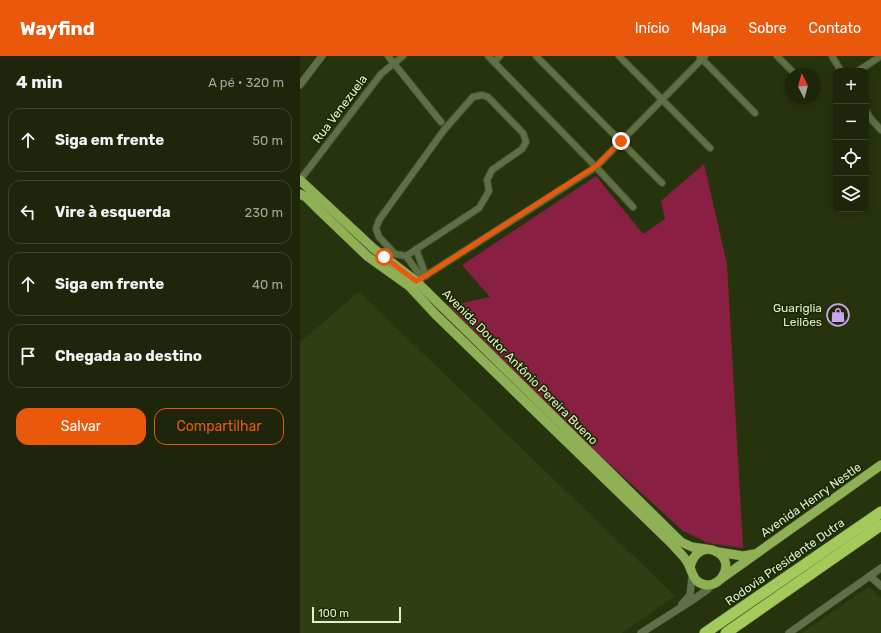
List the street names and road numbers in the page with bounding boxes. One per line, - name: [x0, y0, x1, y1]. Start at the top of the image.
- street label: Rua Venezuela: [310, 72, 370, 146]
- street label: Avenida Doutor Antônio Pereira Bueno: [439, 286, 601, 448]
- street label: Avenida Henry Nestle: [758, 460, 864, 540]
- street label: Rodovia Presidente Dutra: [723, 515, 847, 609]

